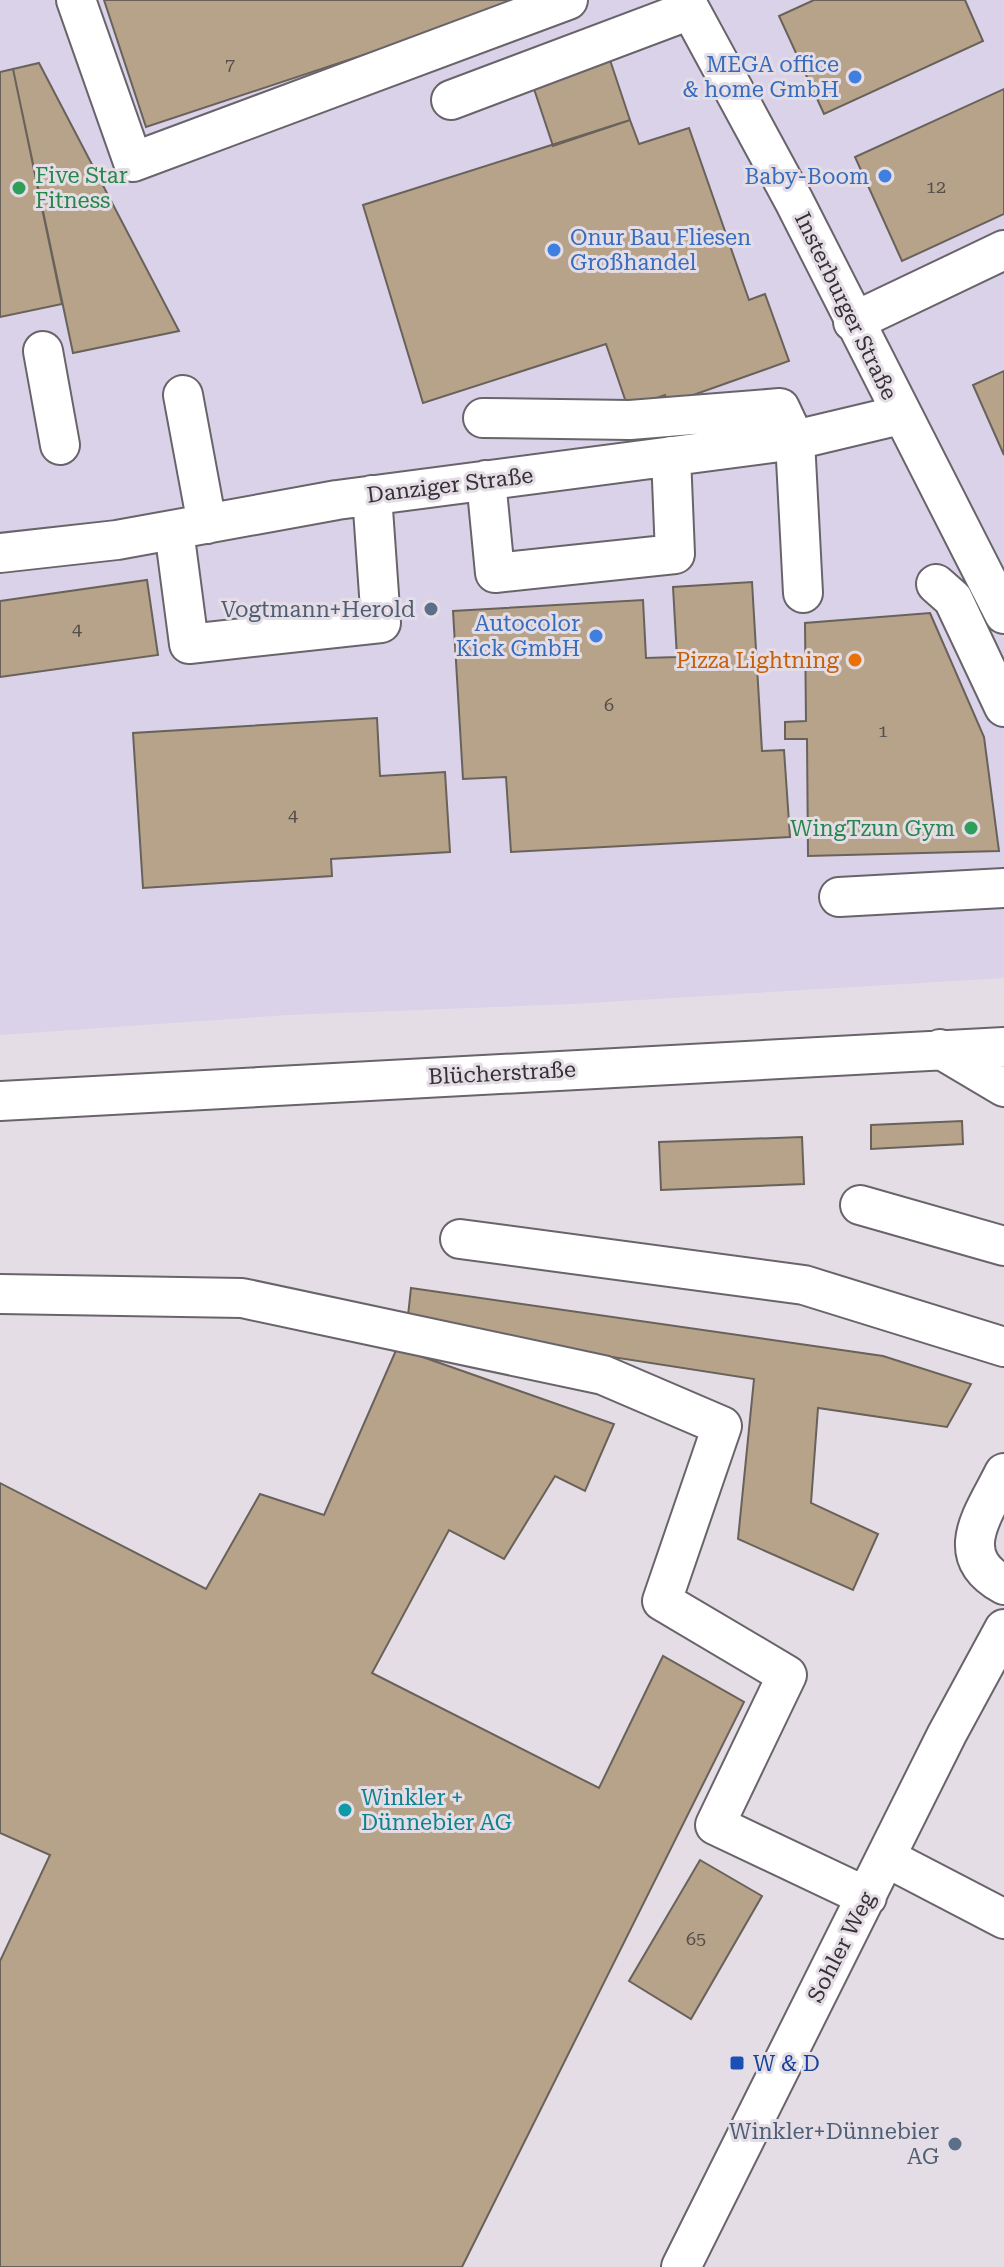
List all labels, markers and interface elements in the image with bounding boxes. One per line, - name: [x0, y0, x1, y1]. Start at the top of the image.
- place label: MEGA office & home GmbH: [682, 52, 839, 102]
- house number: 7: [225, 54, 235, 75]
- marker: MEGA office & home GmbH: [846, 68, 864, 86]
- place label: Five Star Fitness: [35, 163, 128, 213]
- place label: Baby-Boom: [745, 164, 869, 189]
- marker: Baby-Boom: [876, 167, 894, 185]
- house number: 12: [926, 176, 946, 197]
- marker: Five Star Fitness: [10, 179, 28, 197]
- street label: Insterburger Straße: [790, 208, 902, 404]
- place label: Onur Bau Fliesen Großhandel: [570, 225, 751, 275]
- marker: Onur Bau Fliesen Großhandel: [545, 241, 563, 259]
- street label: Danziger Straße: [365, 462, 535, 508]
- place label: Vogtmann+Herold: [221, 597, 415, 622]
- marker: Vogtmann+Herold: [422, 600, 440, 618]
- place label: Autocolor Kick GmbH: [456, 611, 580, 661]
- house number: 4: [72, 618, 82, 639]
- marker: Autocolor Kick GmbH: [587, 627, 605, 645]
- place label: Pizza Lightning: [676, 648, 839, 673]
- marker: Pizza Lightning: [846, 651, 864, 669]
- house number: 6: [604, 694, 614, 715]
- house number: 1: [878, 720, 888, 741]
- house number: 4: [288, 804, 298, 825]
- place label: WingTzun Gym: [790, 816, 955, 841]
- marker: WingTzun Gym: [962, 819, 980, 837]
- street label: Blücherstraße: [427, 1057, 577, 1089]
- place label: Winkler + Dünnebier AG: [361, 1785, 512, 1835]
- marker: Winkler + Dünnebier AG: [336, 1801, 354, 1819]
- street label: Sohler Weg: [802, 1887, 880, 2006]
- house number: 65: [686, 1928, 706, 1949]
- place label: W & D: [753, 2051, 820, 2076]
- marker: W & D: [728, 2054, 746, 2072]
- place label: Winkler+Dünnebier AG: [729, 2119, 939, 2169]
- marker: Winkler+Dünnebier AG: [946, 2135, 964, 2153]

